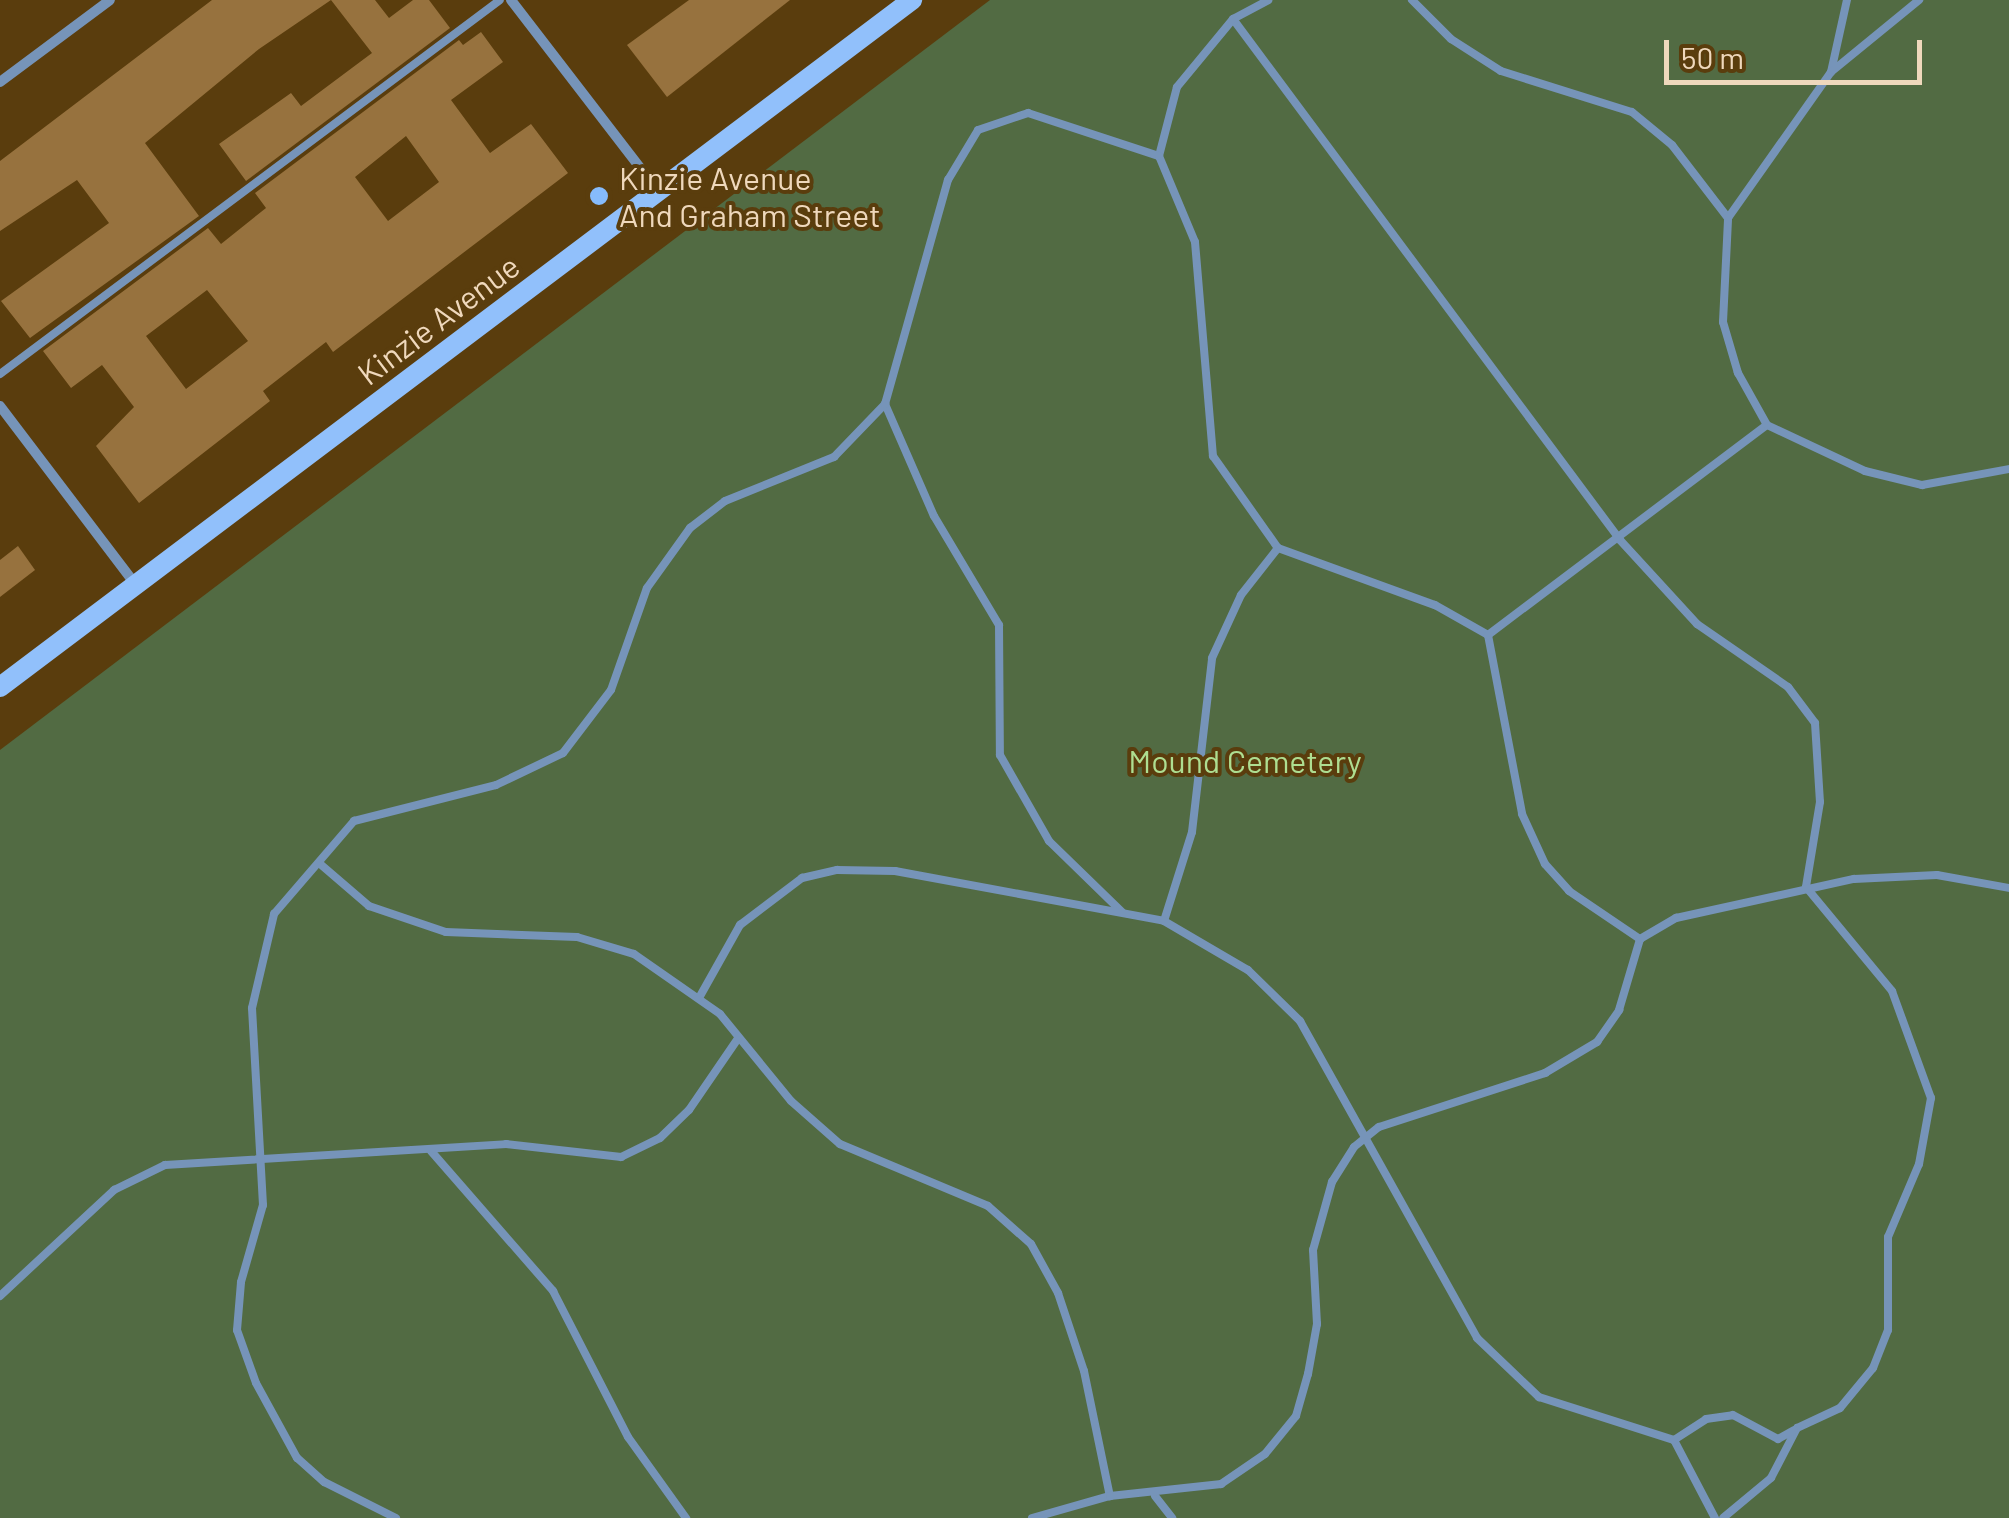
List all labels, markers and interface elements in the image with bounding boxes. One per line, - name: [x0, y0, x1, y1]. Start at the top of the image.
- scale bar: [1669, 20, 1926, 82]
- text: 50 m: [1681, 39, 1744, 75]
- place label: Kinzie Avenue And Graham Street: [619, 159, 881, 234]
- marker: Kinzie Avenue And Graham Street: [588, 185, 610, 207]
- street label: Kinzie Avenue: [350, 246, 526, 392]
- park label: Mound Cemetery: [1128, 741, 1362, 779]

